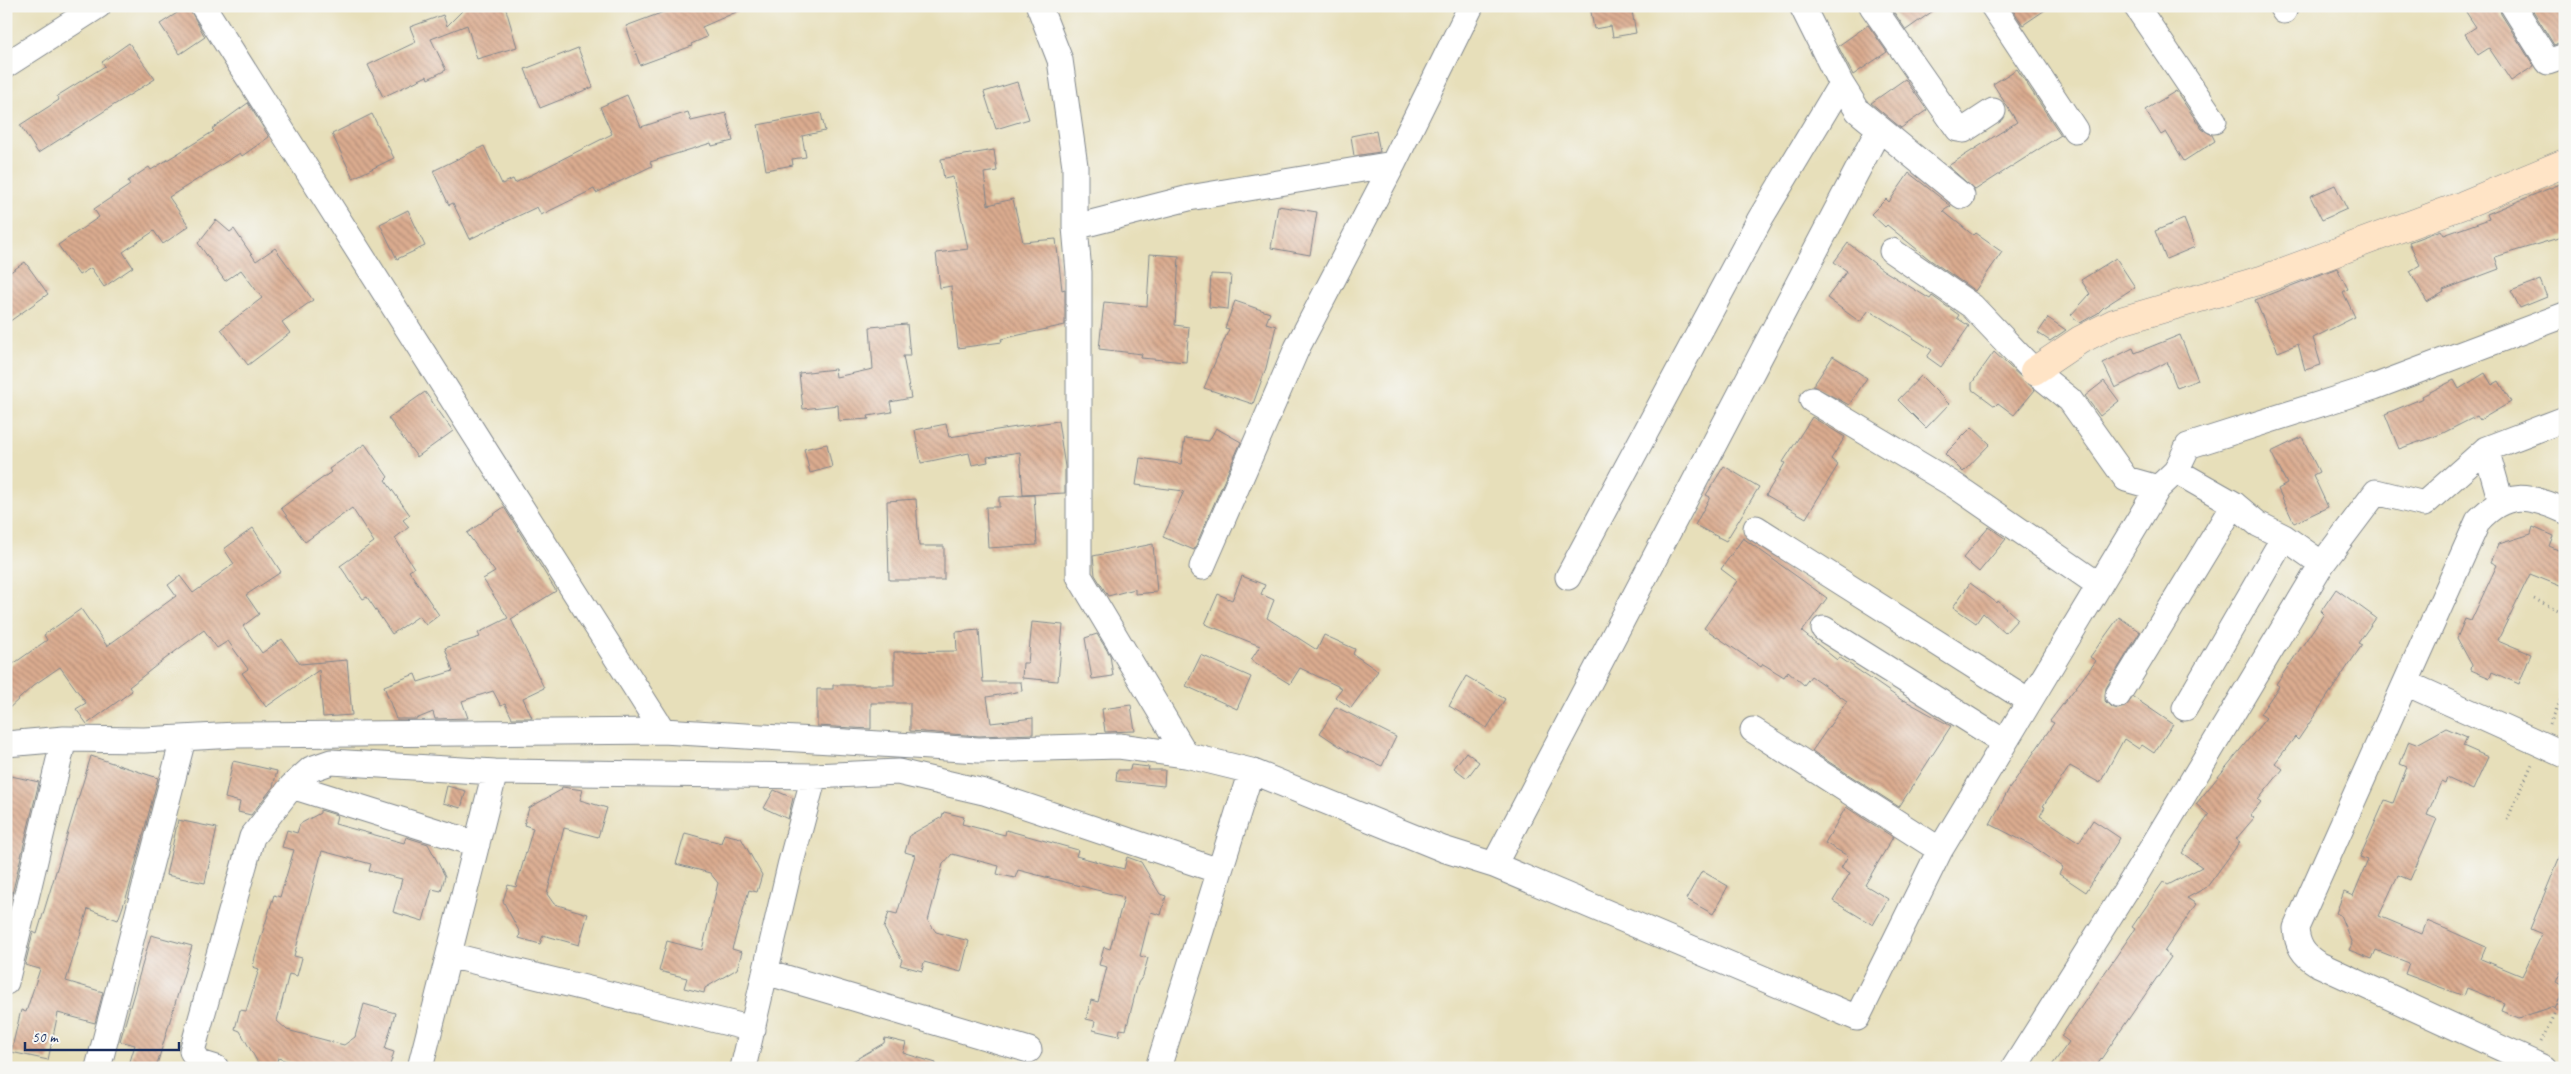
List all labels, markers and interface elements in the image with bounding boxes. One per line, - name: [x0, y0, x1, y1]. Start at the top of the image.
- scale bar: [25, 1019, 179, 1051]
- text: 50 m: [32, 1028, 59, 1047]

